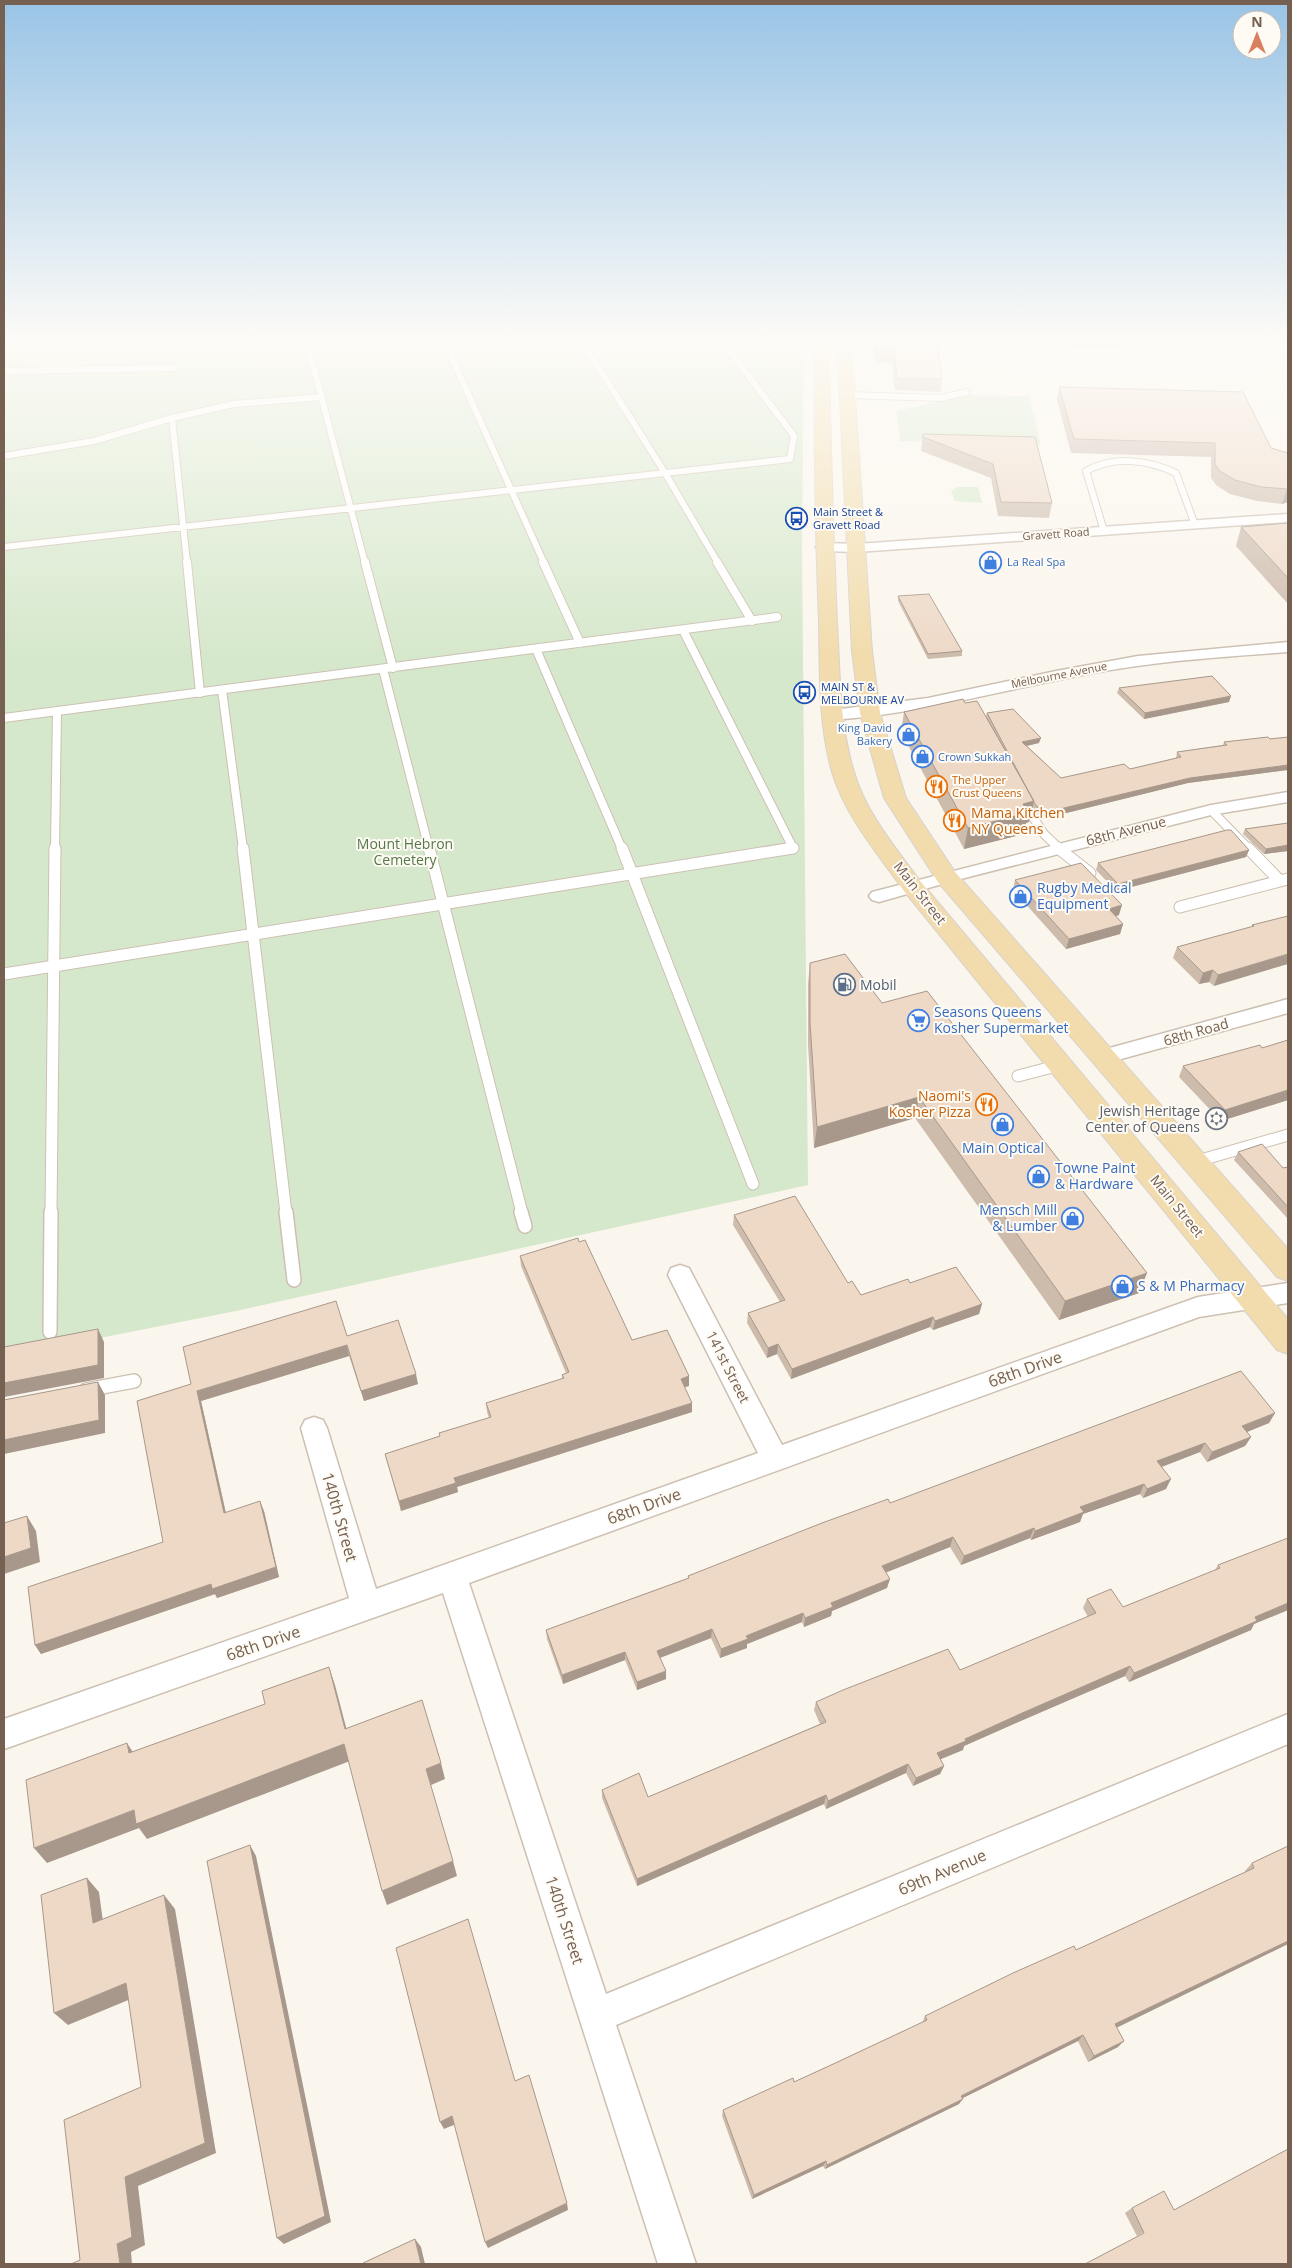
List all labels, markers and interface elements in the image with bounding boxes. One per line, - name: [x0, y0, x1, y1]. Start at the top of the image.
- north arrow: [1232, 10, 1282, 60]
- text: N: [1251, 12, 1263, 31]
- place label: Main Street & Gravett Road: [813, 504, 883, 532]
- bus stop icon: Main Street & Gravett Road: [785, 506, 809, 530]
- street label: Gravett Road: [1022, 524, 1090, 543]
- shop icon: La Real Spa: [979, 550, 1003, 574]
- place label: La Real Spa: [1007, 554, 1065, 569]
- street label: Melbourne Avenue: [1010, 658, 1108, 691]
- place label: MAIN ST & MELBOURNE AV: [821, 679, 904, 707]
- bus stop icon: MAIN ST & MELBOURNE AV: [793, 681, 817, 705]
- place label: King David Bakery: [838, 720, 892, 748]
- shop icon: King David Bakery: [896, 722, 920, 746]
- shop icon: Crown Sukkah: [910, 745, 934, 769]
- place label: Crown Sukkah: [938, 749, 1011, 764]
- place label: The Upper Crust Queens: [952, 772, 1022, 800]
- restaurant icon: The Upper Crust Queens: [924, 774, 948, 798]
- place label: Mama Kitchen NY Queens: [971, 803, 1065, 838]
- restaurant icon: Mama Kitchen NY Queens: [943, 809, 967, 833]
- street label: 68th Avenue: [1084, 811, 1168, 850]
- park label: Mount Hebron Cemetery: [357, 834, 453, 869]
- street label: Main Street: [890, 857, 951, 928]
- place label: Rugby Medical Equipment: [1037, 878, 1132, 913]
- shop icon: Rugby Medical Equipment: [1009, 884, 1033, 908]
- fuel station icon: Mobil: [832, 973, 856, 997]
- place label: Mobil: [860, 975, 897, 994]
- place label: Seasons Queens Kosher Supermarket: [934, 1002, 1069, 1037]
- supermarket icon: Seasons Queens Kosher Supermarket: [906, 1008, 930, 1032]
- street label: 68th Road: [1161, 1013, 1231, 1050]
- place label: Naomi's Kosher Pizza: [889, 1086, 971, 1121]
- restaurant icon: Naomi's Kosher Pizza: [975, 1092, 999, 1116]
- place label: Jewish Heritage Center of Queens: [1085, 1101, 1200, 1136]
- synagogue icon: Jewish Heritage Center of Queens: [1204, 1107, 1228, 1131]
- shop icon: Main Optical: [991, 1113, 1015, 1137]
- place label: Main Optical: [962, 1138, 1044, 1157]
- place label: Towne Paint & Hardware: [1055, 1158, 1135, 1193]
- shop icon: Towne Paint & Hardware: [1027, 1164, 1051, 1188]
- street label: Main Street: [1146, 1170, 1208, 1241]
- place label: Mensch Mill & Lumber: [979, 1200, 1057, 1235]
- shop icon: Mensch Mill & Lumber: [1061, 1206, 1085, 1230]
- shop icon: S & M Pharmacy: [1110, 1274, 1134, 1298]
- place label: S & M Pharmacy: [1138, 1276, 1245, 1295]
- street label: 141st Street: [702, 1328, 755, 1406]
- street label: 68th Drive: [985, 1345, 1065, 1393]
- street label: 140th Street: [317, 1470, 363, 1564]
- street label: 68th Drive: [604, 1482, 684, 1530]
- street label: 68th Drive: [223, 1620, 303, 1666]
- street label: 69th Avenue: [895, 1844, 989, 1900]
- street label: 140th Street: [540, 1873, 590, 1967]

